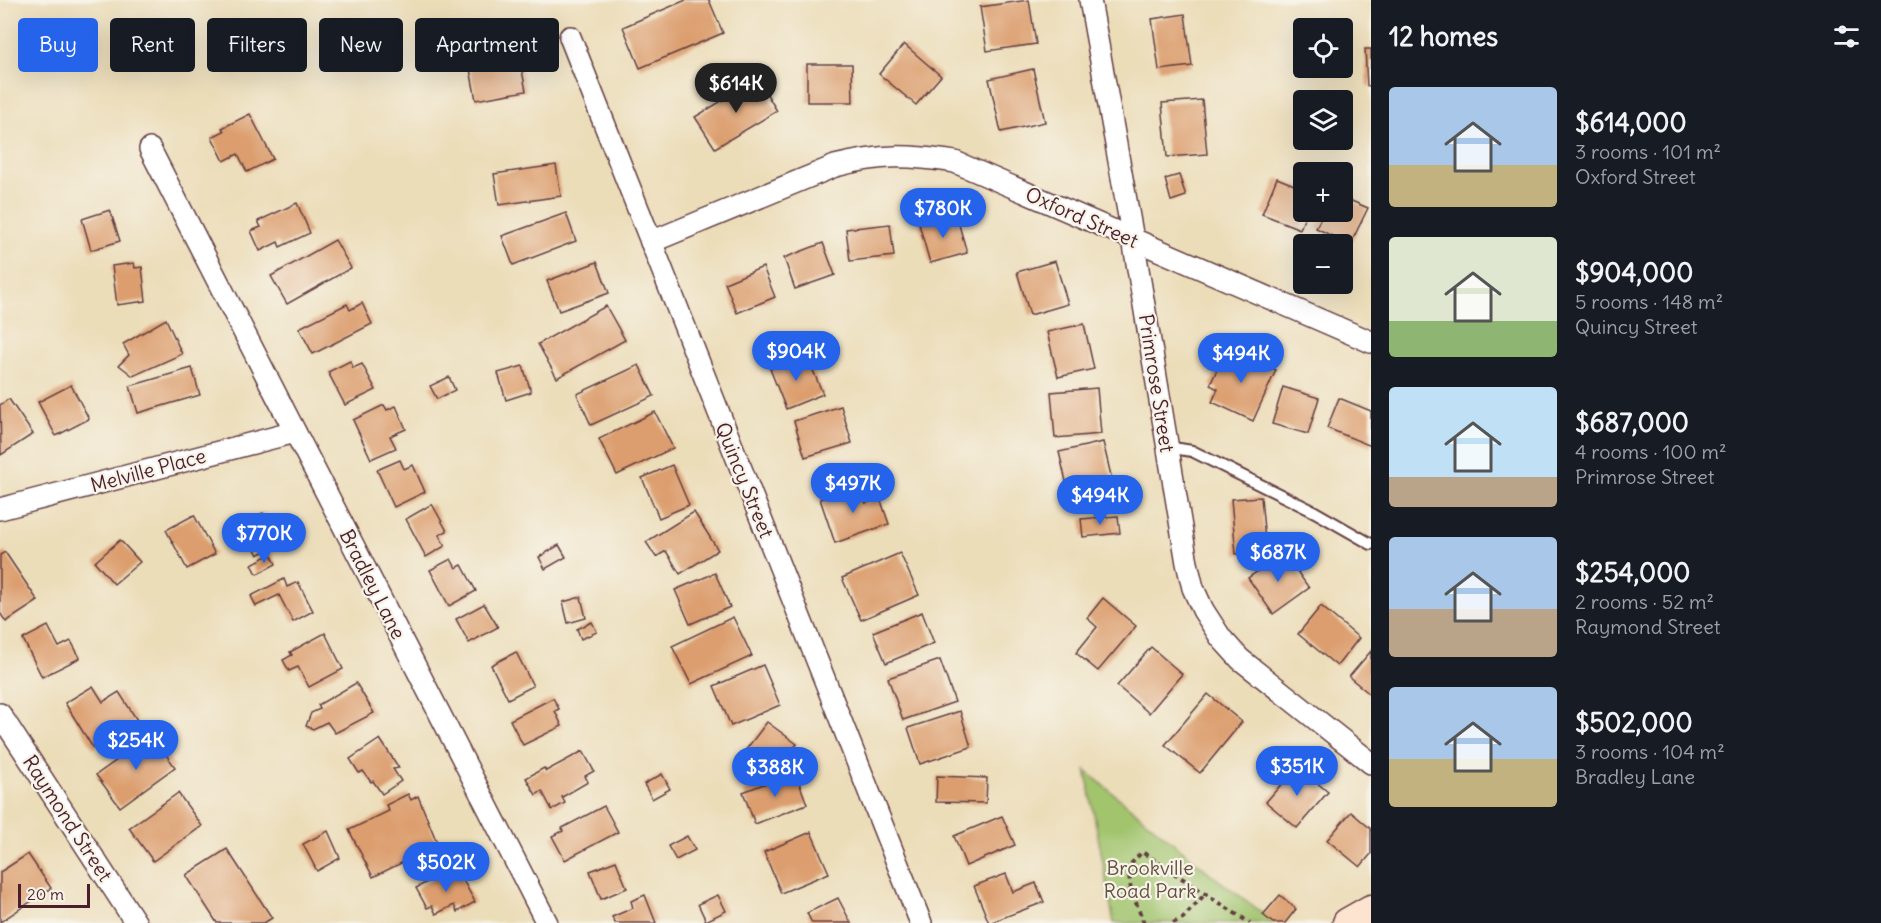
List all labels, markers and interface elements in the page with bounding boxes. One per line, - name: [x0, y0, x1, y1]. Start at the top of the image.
- chip: Buy: [18, 18, 98, 72]
- chip: Rent: [110, 18, 195, 72]
- chip: Filters: [207, 18, 307, 72]
- chip: New: [319, 18, 403, 72]
- chip: Apartment: [415, 18, 559, 72]
- map controls: [1293, 18, 1353, 294]
- button: locate: [1293, 18, 1353, 78]
- text: 12 homes: [1389, 20, 1498, 53]
- icon: filters: [1830, 20, 1863, 53]
- pin: $614K: [694, 63, 778, 114]
- text: $614K: [709, 70, 763, 95]
- button: layers: [1293, 90, 1353, 150]
- text: $614,000: [1575, 106, 1687, 139]
- icon: home: [1437, 111, 1509, 183]
- text: 3 rooms · 101 m²: [1575, 139, 1721, 164]
- button: +: [1293, 162, 1353, 222]
- text: Oxford Street: [1575, 164, 1696, 189]
- street label: Oxford Street: [1022, 181, 1142, 253]
- pin: $780K: [901, 188, 985, 239]
- text: $780K: [914, 195, 972, 220]
- button: −: [1293, 234, 1353, 294]
- text: $904,000: [1575, 256, 1693, 289]
- icon: home: [1437, 261, 1509, 333]
- text: 5 rooms · 148 m²: [1575, 289, 1723, 314]
- street label: Primrose Street: [1134, 312, 1180, 454]
- text: Quincy Street: [1575, 314, 1698, 339]
- pin: $904K: [754, 331, 838, 382]
- pin: $494K: [1199, 333, 1283, 384]
- text: $904K: [766, 338, 826, 363]
- text: $494K: [1212, 340, 1270, 365]
- text: $687,000: [1575, 406, 1689, 439]
- icon: home: [1437, 411, 1509, 483]
- street label: Quincy Street: [710, 419, 780, 542]
- text: 4 rooms · 100 m²: [1575, 439, 1726, 464]
- street label: Melville Place: [88, 443, 208, 497]
- pin: $497K: [811, 463, 895, 514]
- text: Primrose Street: [1575, 464, 1714, 489]
- text: $497K: [825, 470, 881, 495]
- pin: $494K: [1058, 475, 1142, 526]
- text: $494K: [1071, 482, 1129, 507]
- pin: $770K: [222, 513, 306, 564]
- text: $770K: [236, 520, 292, 545]
- street label: Bradley Lane: [335, 525, 411, 643]
- pin: $687K: [1236, 532, 1320, 583]
- text: $687K: [1250, 539, 1306, 564]
- text: $254,000: [1575, 556, 1690, 589]
- icon: home: [1437, 561, 1509, 633]
- text: 2 rooms · 52 m²: [1575, 589, 1714, 614]
- text: Raymond Street: [1575, 614, 1721, 639]
- text: $502,000: [1575, 706, 1693, 739]
- icon: home: [1437, 711, 1509, 783]
- pin: $254K: [94, 720, 178, 771]
- text: $254K: [107, 727, 165, 752]
- text: 3 rooms · 104 m²: [1575, 739, 1725, 764]
- pin: $351K: [1255, 746, 1339, 797]
- pin: $388K: [733, 747, 817, 798]
- street label: Raymond Street: [18, 750, 118, 886]
- text: $351K: [1270, 753, 1324, 778]
- text: $388K: [746, 754, 804, 779]
- text: Bradley Lane: [1575, 764, 1695, 789]
- pin: $502K: [404, 842, 488, 893]
- text: $502K: [416, 849, 476, 874]
- park label: Brookville Road Park: [1104, 855, 1196, 903]
- scale bar: [18, 881, 90, 908]
- text: 20 m: [27, 884, 64, 904]

